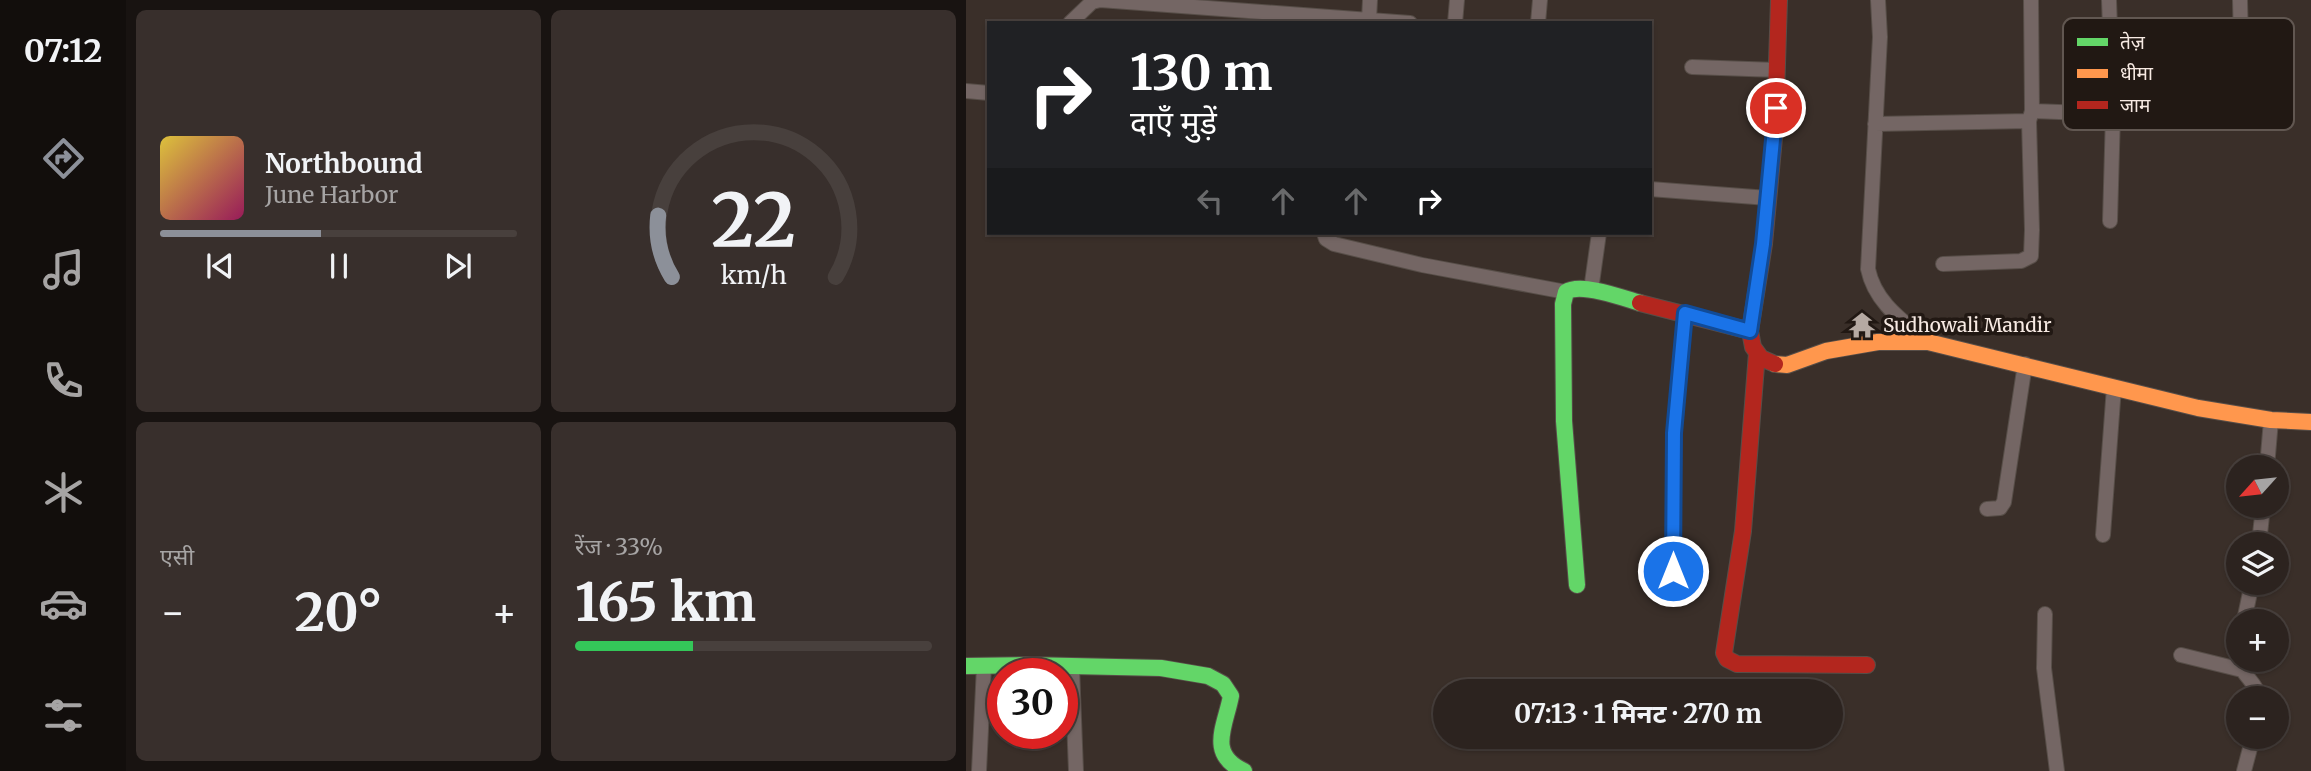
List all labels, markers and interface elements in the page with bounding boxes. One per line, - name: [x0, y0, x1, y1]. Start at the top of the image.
- legend: [2063, 18, 2294, 130]
- text: तेज़: [2120, 30, 2146, 54]
- text: 07:12: [24, 31, 102, 71]
- text: 130 m: [1130, 42, 1273, 103]
- icon: right: [1015, 49, 1106, 140]
- text: धीमा: [2120, 61, 2154, 85]
- pin: [1746, 78, 1806, 138]
- icon: arrive: [1757, 89, 1795, 127]
- text: जाम: [2120, 93, 2151, 117]
- text: दाएँ मुड़ें: [1130, 103, 1217, 143]
- icon: directions: [39, 134, 88, 183]
- text: Northbound: [265, 147, 423, 180]
- text: 22: [711, 175, 796, 267]
- text: June Harbor: [265, 180, 398, 209]
- icon: left: [1191, 182, 1229, 220]
- icon: ahead: [1264, 182, 1302, 220]
- icon: ahead: [1337, 182, 1375, 220]
- icon: right: [1410, 182, 1448, 220]
- icon: music: [39, 245, 88, 294]
- icon: previous: [201, 247, 239, 285]
- icon: pause: [320, 247, 358, 285]
- icon: next: [439, 247, 477, 285]
- text: km/h: [720, 259, 787, 291]
- temple icon: Sudhowali Mandir: [1847, 310, 1877, 340]
- place label: Sudhowali Mandir: [1883, 313, 2052, 337]
- icon: phone: [39, 356, 88, 405]
- north arrow: [2226, 455, 2289, 518]
- map controls: [2226, 455, 2289, 749]
- icon: climate: [39, 468, 88, 517]
- text: रेंज · 33%: [575, 532, 663, 561]
- button: layers: [2226, 532, 2289, 595]
- position arrow: [1636, 534, 1710, 608]
- text: एसी: [160, 542, 194, 571]
- text: 165 km: [575, 570, 756, 635]
- icon: car: [39, 579, 88, 628]
- text: 20°: [294, 580, 383, 645]
- text: −: [160, 589, 185, 636]
- text: +: [492, 589, 517, 636]
- button: +: [2226, 609, 2289, 672]
- speed limit sign: 30: [987, 658, 1078, 749]
- button: −: [2226, 686, 2289, 749]
- icon: filters: [39, 691, 88, 740]
- text: 07:13 · 1 मिनट · 270 m: [1514, 697, 1762, 730]

